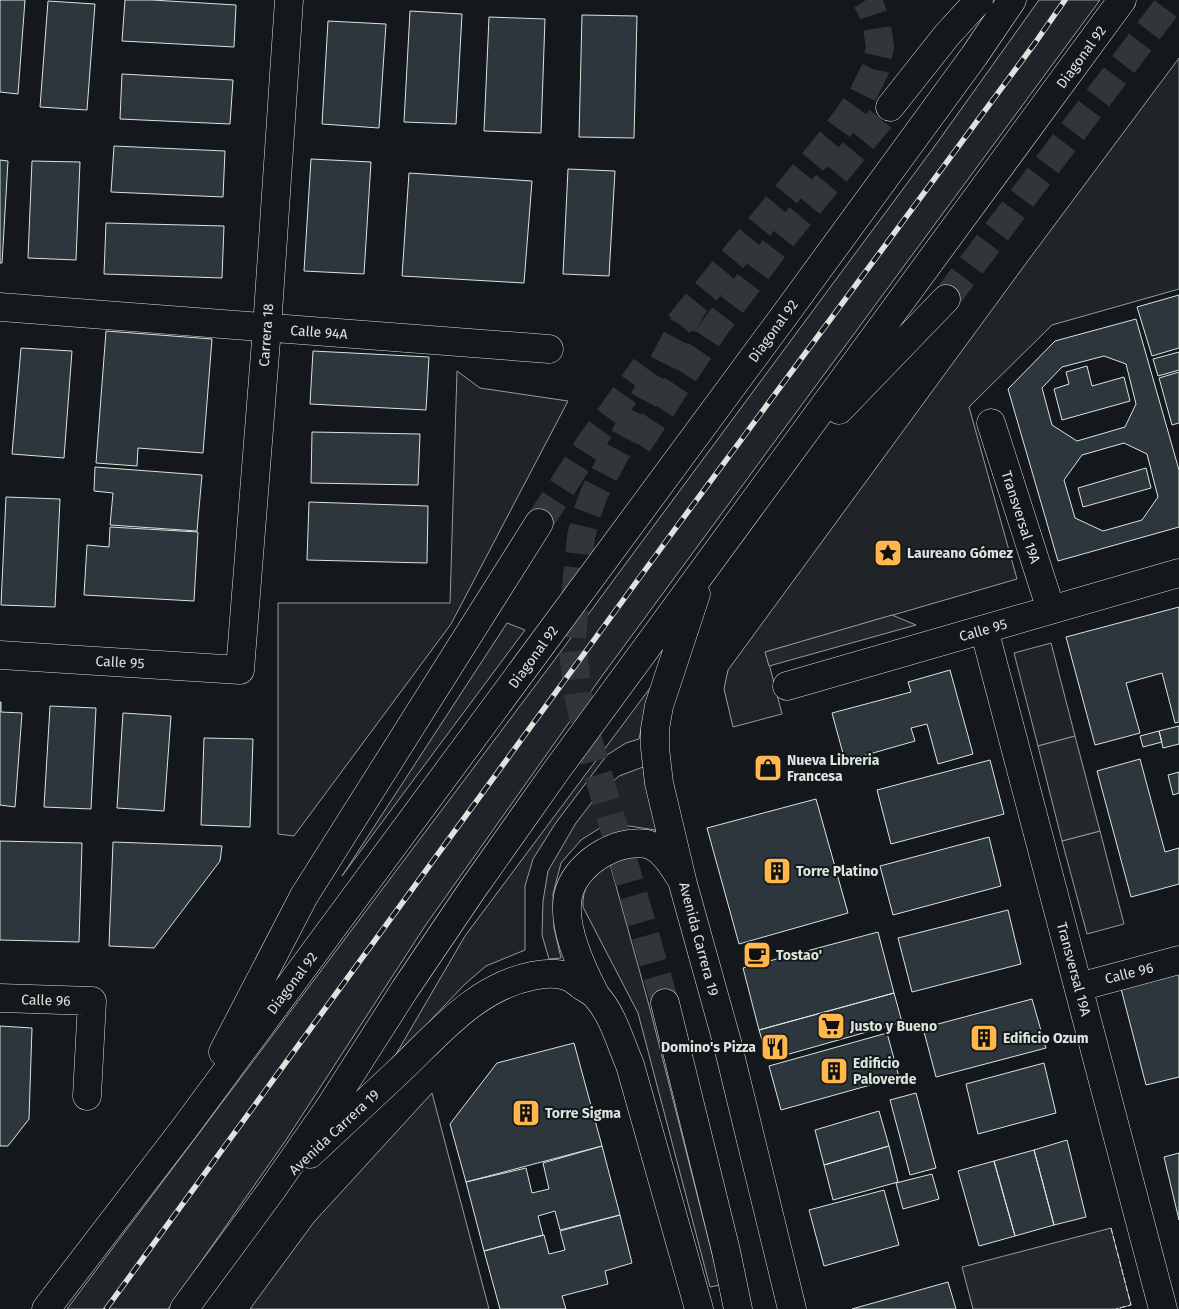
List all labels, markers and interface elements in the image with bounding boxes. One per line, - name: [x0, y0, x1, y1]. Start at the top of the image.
- street label: Diagonal 92: [1053, 23, 1110, 92]
- street label: Diagonal 92: [745, 297, 802, 366]
- street label: Carrera 18: [256, 303, 277, 367]
- street label: Calle 94A: [290, 322, 348, 343]
- street label: Transversal 19A: [998, 469, 1044, 566]
- place icon: Laureano Gómez: [873, 538, 903, 568]
- place label: Laureano Gómez: [907, 545, 1013, 562]
- street label: Calle 95: [957, 616, 1009, 645]
- street label: Diagonal 92: [505, 623, 562, 692]
- street label: Calle 95: [95, 653, 145, 672]
- place label: Nueva Libreria Francesa: [787, 752, 880, 785]
- shop icon: Nueva Libreria Francesa: [753, 753, 783, 783]
- building icon: Torre Platino: [762, 856, 792, 886]
- place label: Torre Platino: [796, 863, 878, 880]
- street label: Avenida Carrera 19: [675, 880, 722, 998]
- street label: Transversal 19A: [1053, 920, 1094, 1018]
- cafe icon: Tostao': [742, 940, 772, 970]
- place label: Tostao': [776, 947, 822, 964]
- street label: Diagonal 92: [264, 949, 321, 1018]
- street label: Calle 96: [1103, 959, 1155, 988]
- street label: Calle 96: [21, 991, 71, 1010]
- supermarket icon: Justo y Bueno: [816, 1011, 846, 1041]
- place label: Justo y Bueno: [849, 1018, 937, 1035]
- building icon: Edificio Ozum: [969, 1023, 999, 1053]
- place label: Edificio Ozum: [1003, 1030, 1089, 1047]
- restaurant icon: Domino's Pizza: [760, 1032, 790, 1062]
- place label: Domino's Pizza: [661, 1039, 756, 1056]
- place label: Edificio Paloverde: [853, 1055, 917, 1088]
- building icon: Edificio Paloverde: [819, 1056, 849, 1086]
- street label: Avenida Carrera 19: [286, 1086, 383, 1179]
- building icon: Torre Sigma: [511, 1098, 541, 1128]
- place label: Torre Sigma: [545, 1105, 621, 1122]

